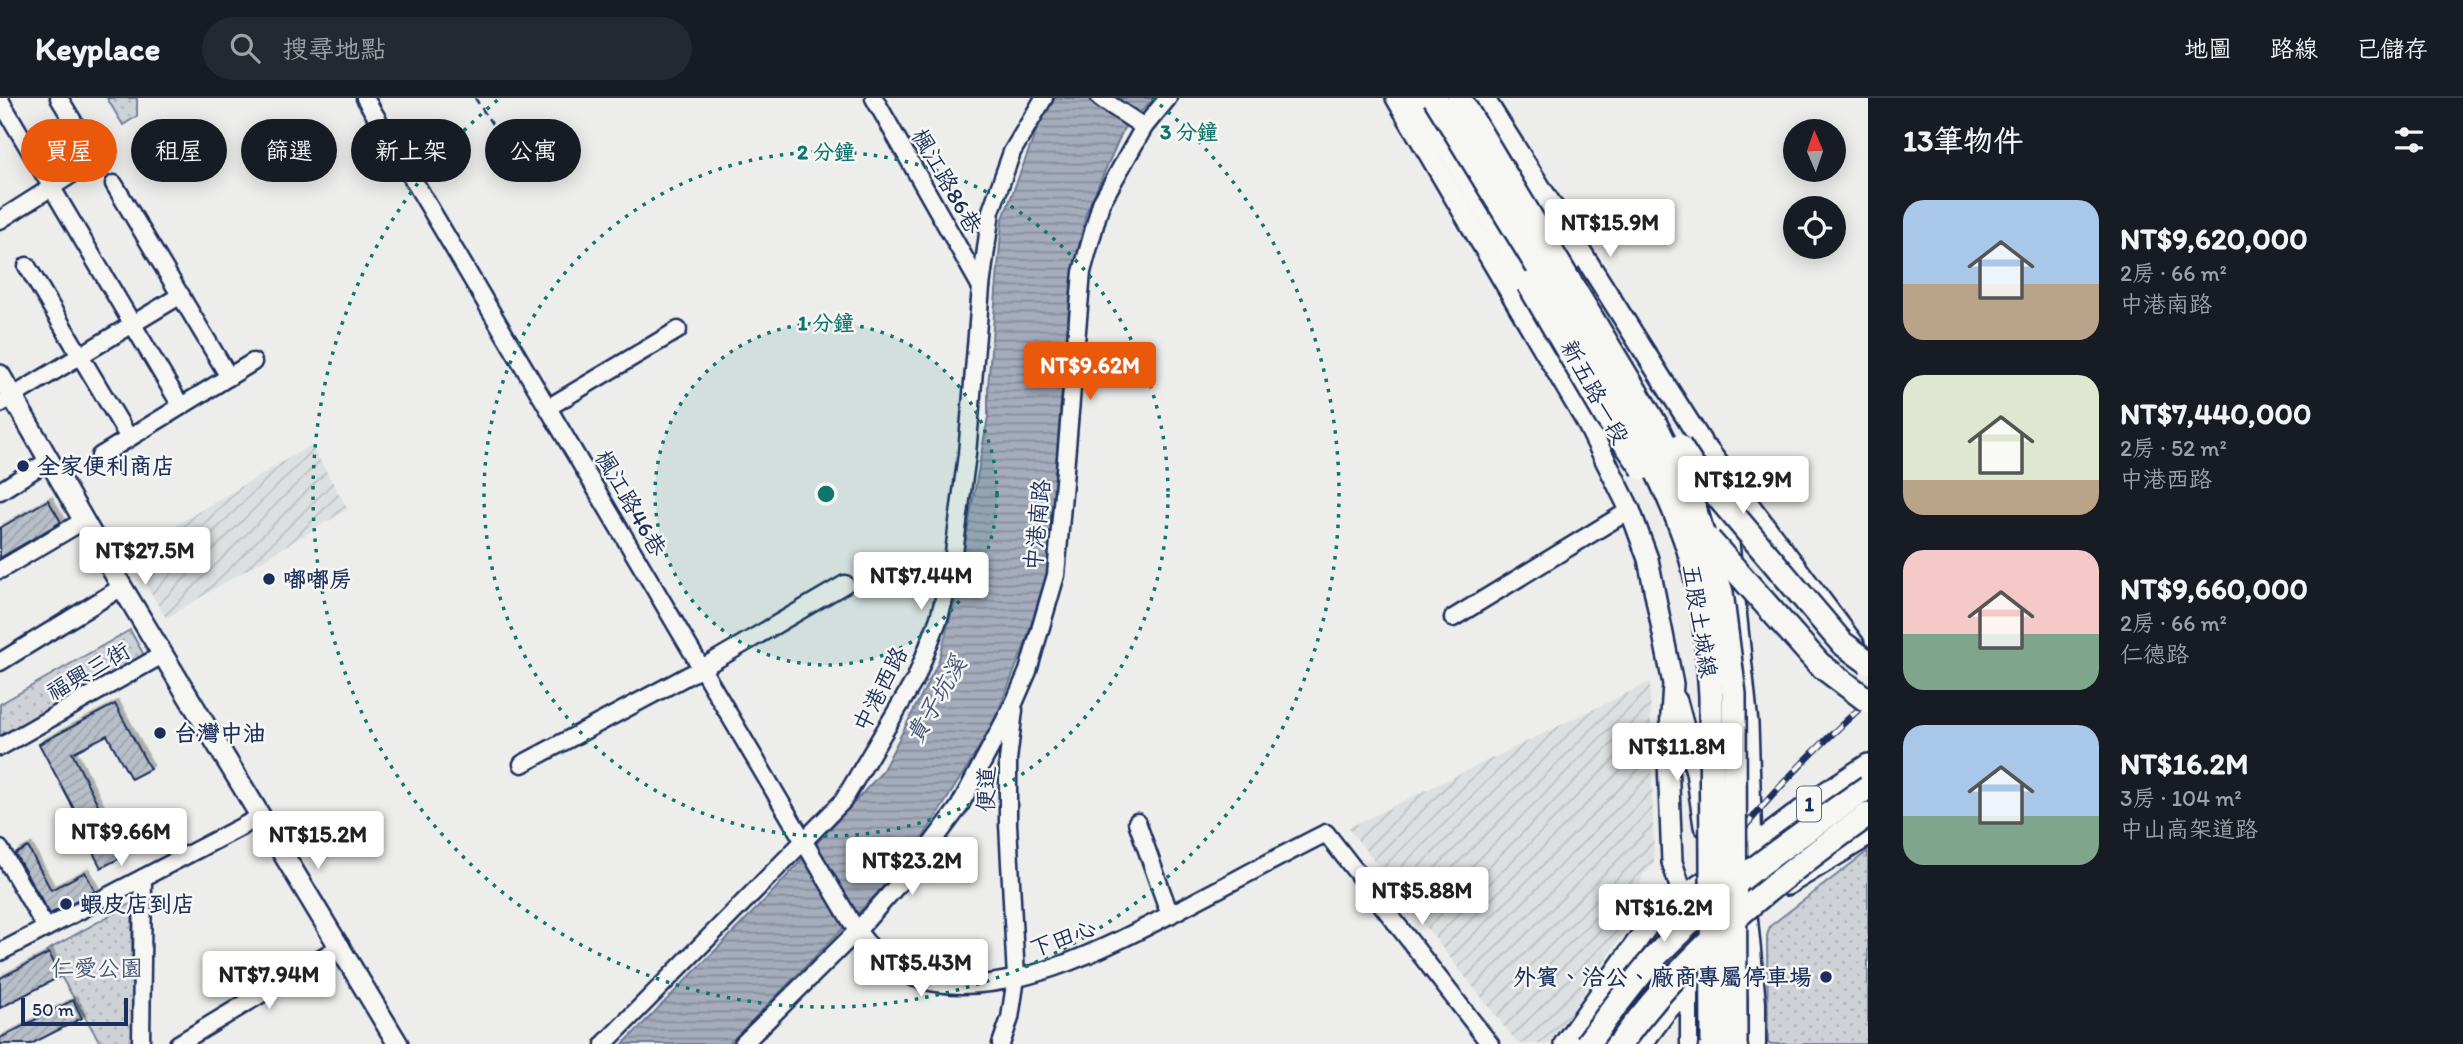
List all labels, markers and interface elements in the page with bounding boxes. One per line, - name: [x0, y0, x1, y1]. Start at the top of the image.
- search box: [202, 17, 692, 80]
- text: Keyplace: [35, 29, 160, 68]
- icon: search: [226, 29, 264, 67]
- text: 搜尋地點: [282, 33, 386, 65]
- text: 地圖: [2184, 34, 2232, 63]
- text: 路線: [2270, 34, 2318, 63]
- text: 已儲存: [2356, 34, 2428, 63]
- chip: 買屋: [21, 119, 117, 182]
- chip: 租屋: [131, 119, 227, 182]
- chip: 篩選: [241, 119, 337, 182]
- chip: 新上架: [351, 119, 471, 182]
- chip: 公寓: [485, 119, 581, 182]
- text: 3 分鐘: [1160, 119, 1218, 144]
- north arrow: [1783, 119, 1846, 182]
- map controls: [1783, 119, 1846, 259]
- icon: filters: [2390, 121, 2428, 159]
- text: 13筆物件: [1903, 122, 2023, 159]
- street label: 楓江路86巷: [906, 123, 989, 239]
- text: 2 分鐘: [797, 139, 855, 164]
- button: locate: [1783, 196, 1846, 259]
- pin: NT$15.9M: [1538, 200, 1682, 259]
- text: NT$15.9M: [1561, 208, 1659, 236]
- text: NT$9,620,000: [2120, 220, 2308, 257]
- icon: home: [1959, 228, 2043, 312]
- text: 2房 · 66 m²: [2120, 259, 2227, 287]
- text: 中港南路: [2120, 290, 2212, 318]
- text: 1 分鐘: [798, 310, 854, 335]
- street label: 新五路一段: [1555, 335, 1635, 449]
- pin: NT$9.62M: [1018, 342, 1162, 402]
- text: NT$9.62M: [1040, 351, 1140, 379]
- text: NT$7,440,000: [2120, 395, 2311, 432]
- icon: home: [1959, 403, 2043, 487]
- text: 2房 · 52 m²: [2120, 434, 2227, 462]
- street label: 楓江路46巷: [589, 445, 673, 562]
- place label: 全家便利商店: [37, 452, 175, 480]
- pin: NT$12.9M: [1671, 456, 1815, 516]
- marker: 全家便利商店: [15, 458, 31, 474]
- text: NT$12.9M: [1694, 465, 1792, 493]
- text: 中港西路: [2120, 465, 2212, 493]
- street label: 中港南路: [1018, 478, 1056, 572]
- centre of rings: [814, 482, 838, 506]
- pin: NT$27.5M: [73, 528, 217, 587]
- text: NT$27.5M: [95, 536, 195, 564]
- pin: NT$7.44M: [849, 552, 993, 612]
- text: NT$7.44M: [870, 561, 972, 589]
- street label: 五股土城線: [1677, 562, 1723, 680]
- place label: 嘟嘟房: [283, 565, 352, 593]
- text: NT$9,660,000: [2120, 570, 2308, 607]
- marker: 嘟嘟房: [261, 571, 277, 587]
- icon: home: [1959, 578, 2043, 662]
- text: 2房 · 66 m²: [2120, 609, 2227, 637]
- street label: 福興三街: [41, 636, 135, 706]
- text: 仁德路: [2120, 640, 2189, 668]
- street label: 中港西路: [847, 642, 913, 736]
- water label: 貴子坑溪: [899, 649, 973, 749]
- place label: 台灣中油: [174, 719, 266, 747]
- pin: NT$11.8M: [1605, 724, 1749, 783]
- marker: 台灣中油: [152, 725, 168, 741]
- text: NT$11.8M: [1628, 732, 1726, 760]
- text: NT$16.2M: [2120, 745, 2249, 782]
- icon: home: [1959, 753, 2043, 837]
- street label: 便道: [972, 766, 1000, 812]
- text: 3房 · 104 m²: [2120, 784, 2242, 812]
- road number: 1: [1797, 786, 1821, 822]
- pin: NT$9.66M: [49, 808, 193, 868]
- pin: NT$15.2M: [246, 812, 390, 871]
- text: 中山高架道路: [2120, 815, 2258, 843]
- text: NT$9.66M: [71, 817, 171, 845]
- text: NT$15.2M: [269, 820, 367, 848]
- pin: NT$23.2M: [840, 838, 984, 897]
- text: NT$23.2M: [862, 846, 962, 874]
- pin: NT$5.88M: [1350, 868, 1494, 927]
- text: NT$5.88M: [1372, 876, 1472, 904]
- pin: NT$16.2M: [1592, 884, 1736, 944]
- place label: 蝦皮店到店: [80, 890, 195, 918]
- text: NT$16.2M: [1615, 893, 1713, 921]
- marker: 蝦皮店到店: [58, 896, 74, 912]
- street label: 下田心: [1026, 913, 1100, 963]
- pin: NT$5.43M: [849, 940, 993, 999]
- text: NT$5.43M: [870, 948, 972, 976]
- pin: NT$7.94M: [197, 951, 341, 1011]
- park label: 仁愛公園: [51, 954, 143, 982]
- text: NT$7.94M: [219, 960, 319, 988]
- place label: 外賓、洽公、廠商專屬停車場: [1513, 963, 1812, 991]
- marker: 外賓、洽公、廠商專屬停車場: [1818, 969, 1834, 985]
- scale bar: [21, 995, 128, 1027]
- text: 50 m: [32, 998, 74, 1021]

